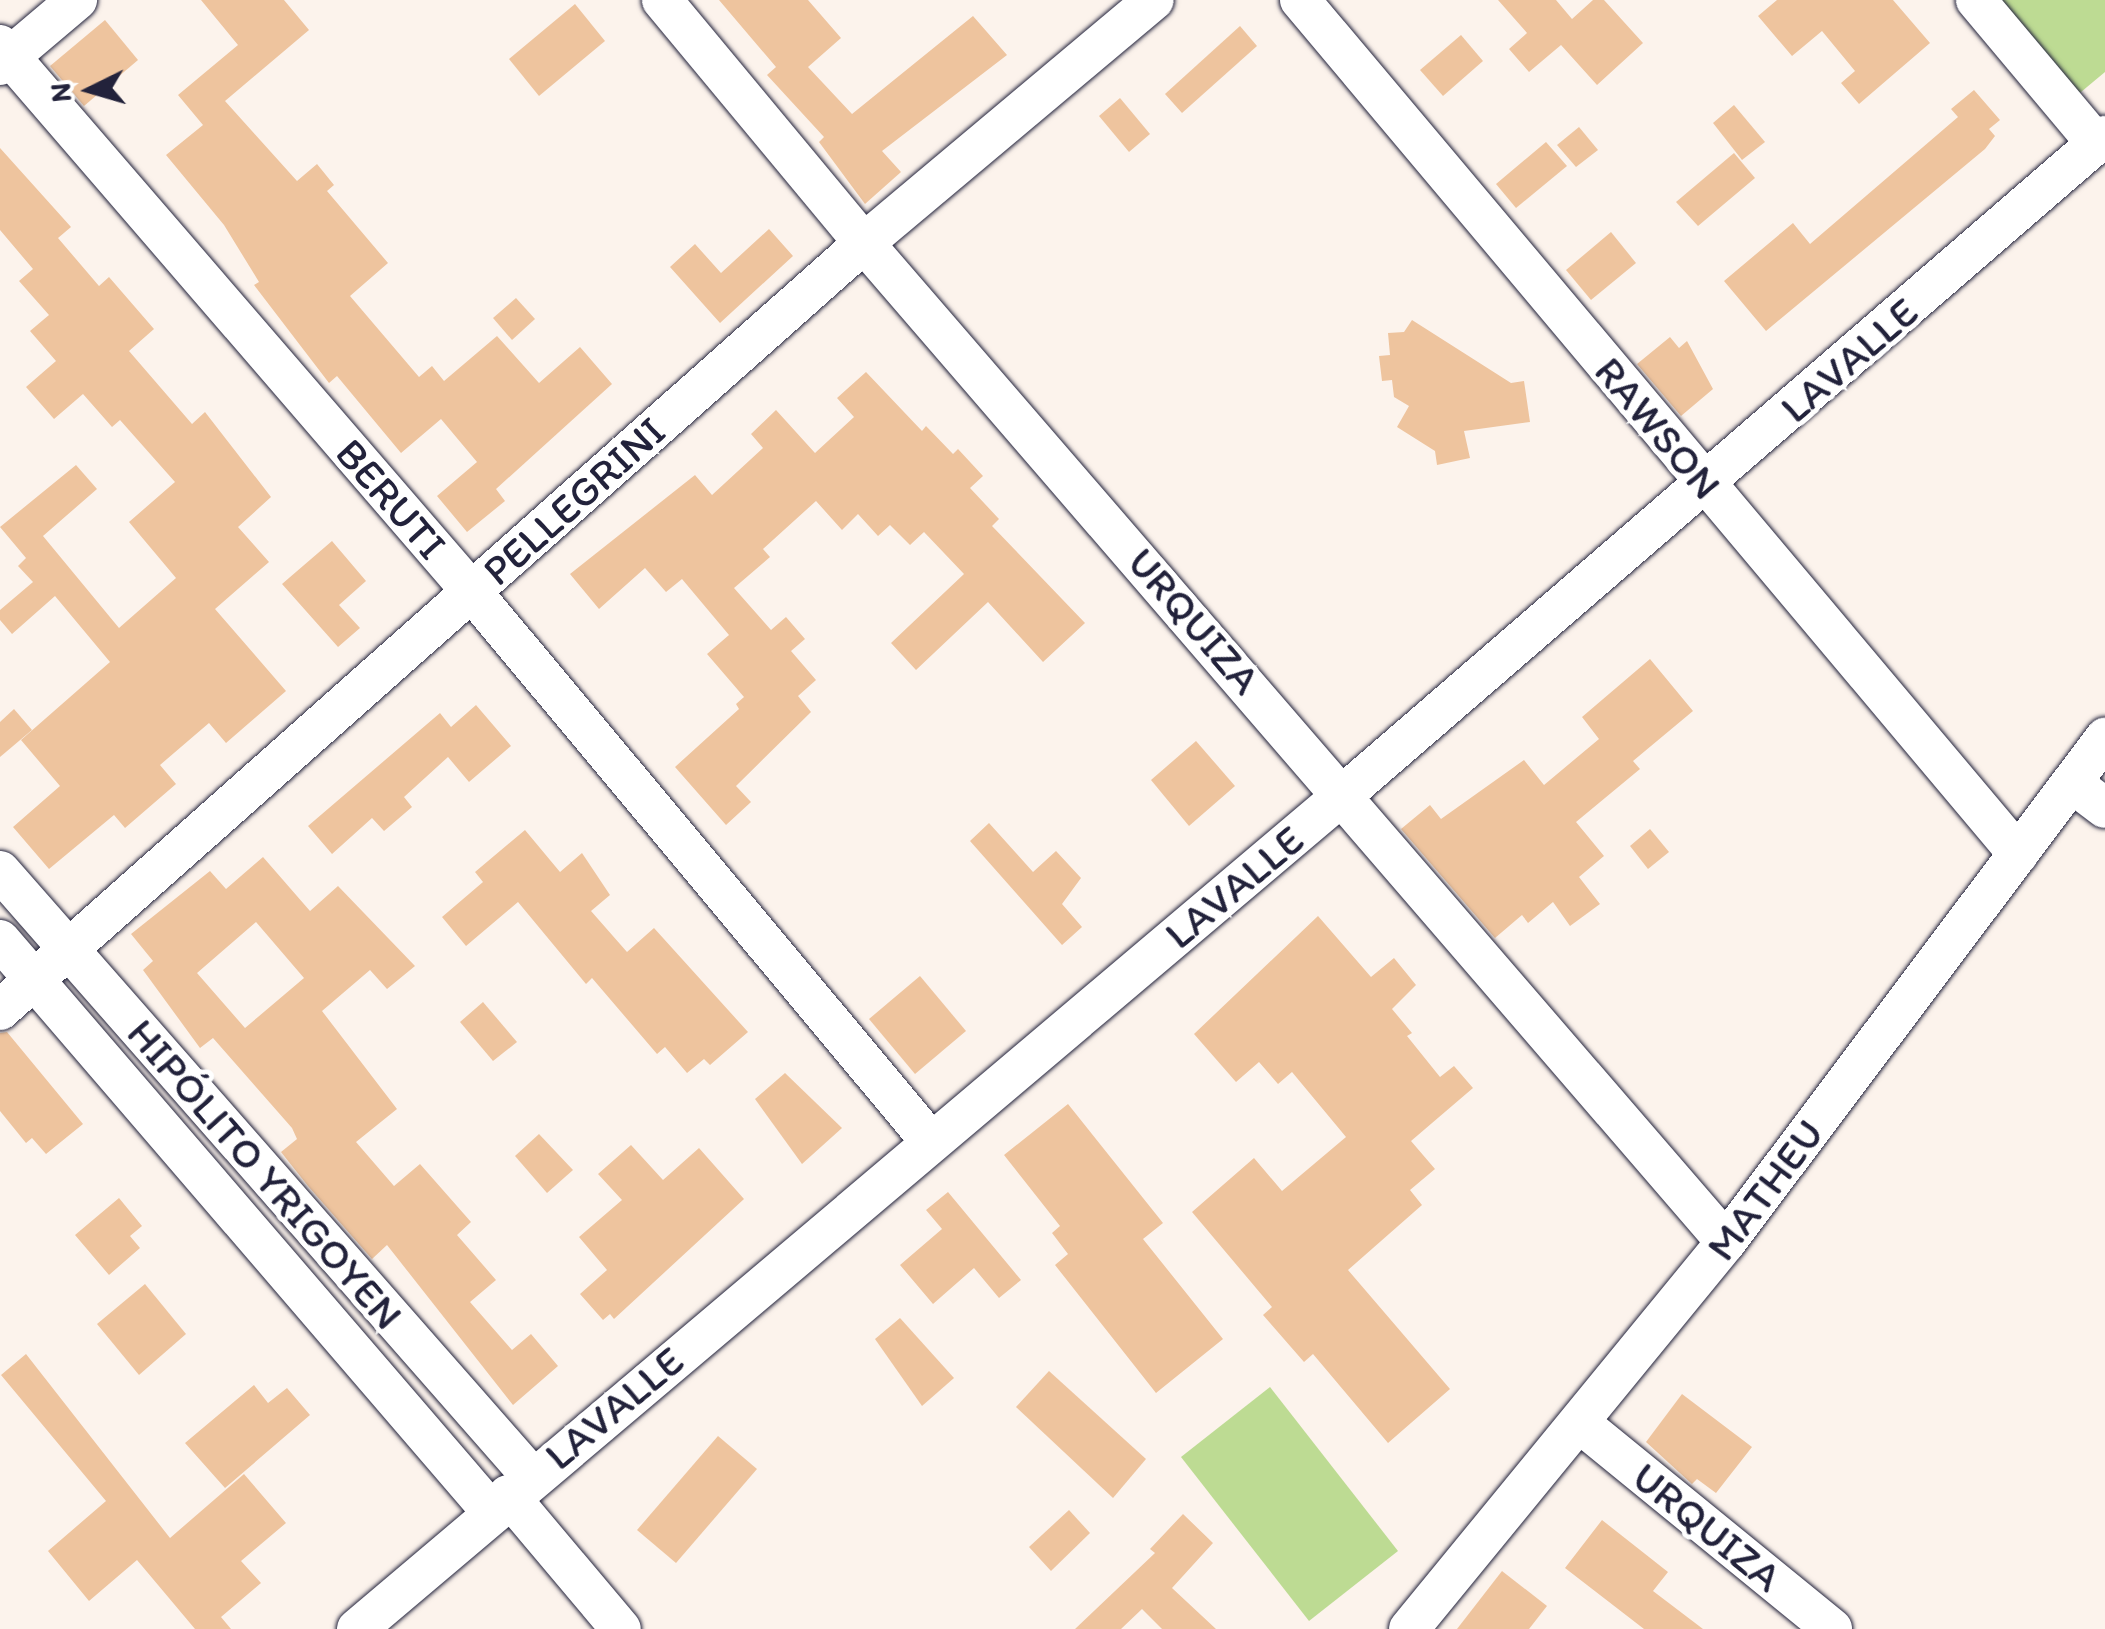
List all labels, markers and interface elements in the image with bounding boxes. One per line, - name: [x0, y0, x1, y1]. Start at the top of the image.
- north arrow: [40, 40, 140, 140]
- text: N: [42, 82, 78, 104]
- street label: LAVALLE: [1770, 287, 1928, 433]
- street label: RAWSON: [1584, 347, 1732, 509]
- street label: PELLEGRINI: [472, 406, 676, 596]
- street label: BERUTI: [325, 428, 457, 570]
- street label: URQUIZA: [1117, 537, 1271, 705]
- street label: LAVALLE: [1154, 815, 1314, 959]
- street label: HIPÓLITO YRIGOYEN: [116, 1008, 414, 1340]
- street label: MATHEU: [1696, 1109, 1834, 1271]
- street label: LAVALLE: [534, 1336, 694, 1480]
- street label: URQUIZA: [1622, 1451, 1792, 1603]

